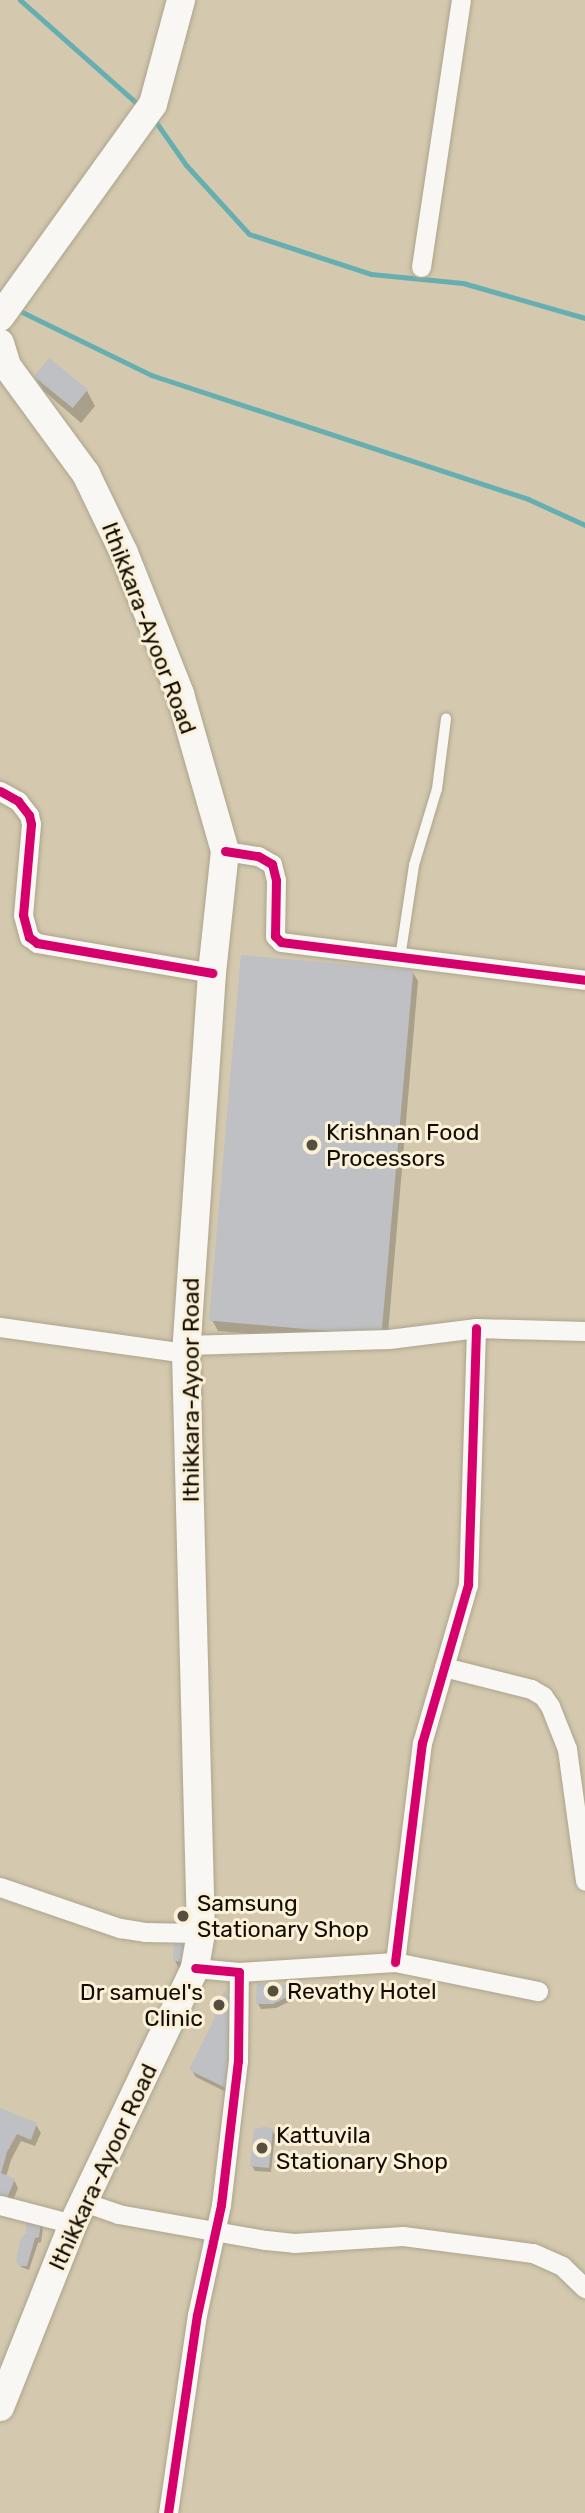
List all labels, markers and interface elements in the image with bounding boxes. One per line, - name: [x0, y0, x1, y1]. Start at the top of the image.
- street label: Ithikkara-Ayoor Road: [96, 518, 202, 738]
- place label: Krishnan Food Processors: [326, 1118, 479, 1172]
- marker: Krishnan Food Processors: [304, 1137, 320, 1153]
- street label: Ithikkara-Ayoor Road: [177, 1277, 205, 1503]
- place label: Samsung Stationary Shop: [197, 1889, 370, 1943]
- marker: Samsung Stationary Shop: [175, 1908, 191, 1924]
- place label: Revathy Hotel: [287, 1977, 437, 2005]
- place label: Dr samuel's Clinic: [79, 1978, 203, 2032]
- marker: Revathy Hotel: [265, 1983, 281, 1999]
- marker: Dr samuel's Clinic: [209, 1995, 229, 2015]
- street label: Ithikkara-Ayoor Road: [43, 2059, 163, 2275]
- place label: Kattuvila Stationary Shop: [276, 2121, 449, 2175]
- marker: Kattuvila Stationary Shop: [254, 2140, 270, 2156]

